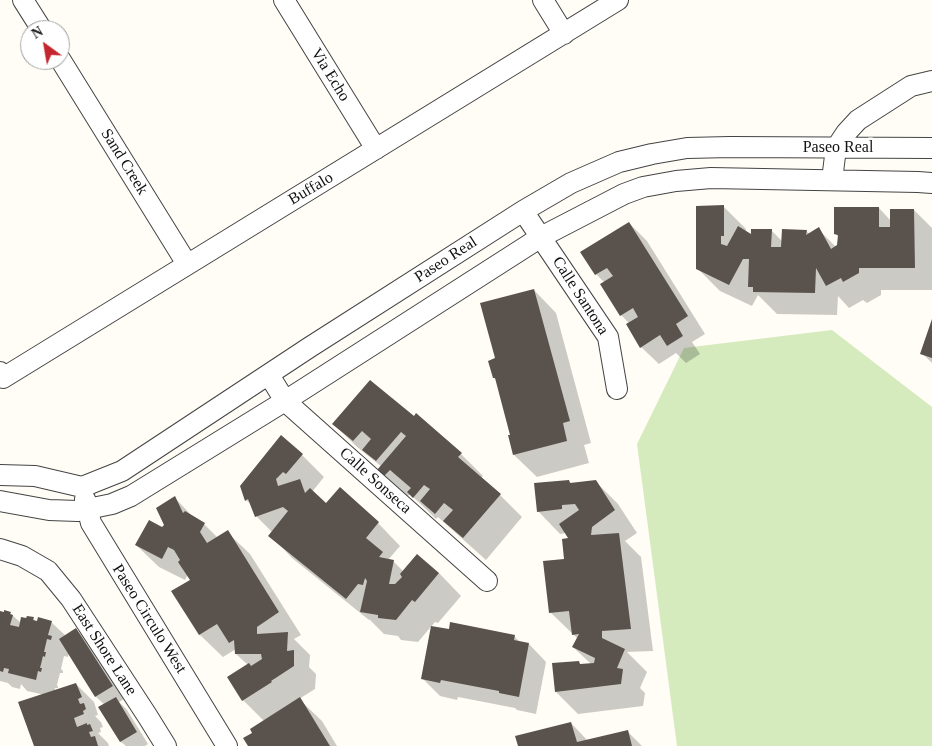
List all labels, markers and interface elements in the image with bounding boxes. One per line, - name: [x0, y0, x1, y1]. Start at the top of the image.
- north arrow: [20, 20, 70, 70]
- text: N: [29, 24, 46, 42]
- street label: Via Echo: [306, 45, 354, 105]
- street label: Sand Creek: [96, 125, 152, 199]
- street label: Paseo Real: [803, 138, 873, 158]
- street label: Buffalo: [285, 168, 337, 210]
- street label: Paseo Real: [411, 233, 481, 287]
- street label: Calle Santona: [548, 253, 612, 339]
- street label: Calle Sonseca: [335, 444, 415, 518]
- street label: Paseo Circulo West: [108, 561, 190, 677]
- street label: East Shore Lane: [67, 601, 141, 699]

